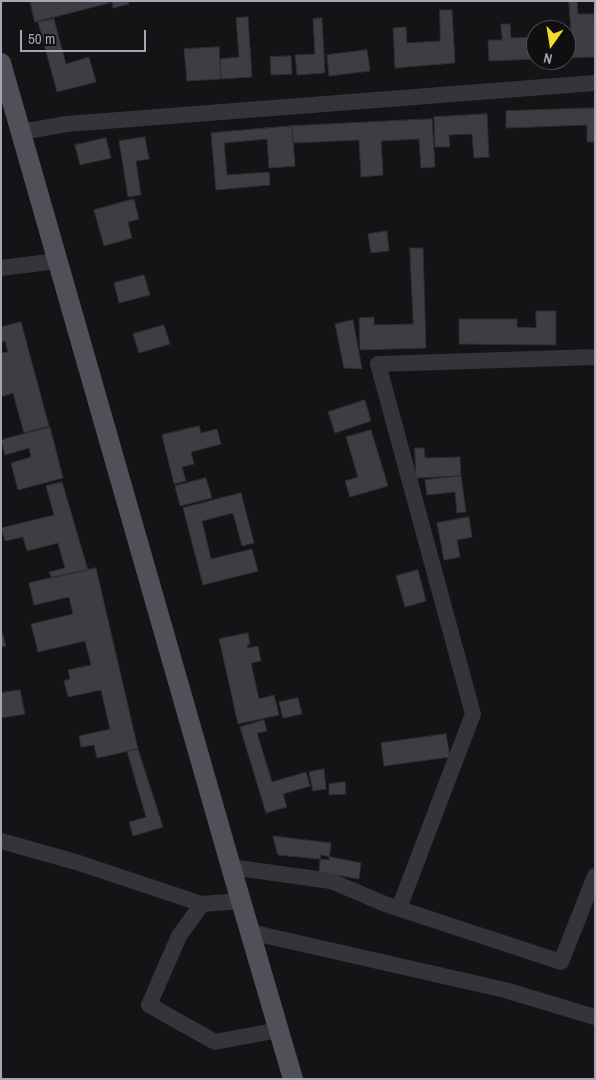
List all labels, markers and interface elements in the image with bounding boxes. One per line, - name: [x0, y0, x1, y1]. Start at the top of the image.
- scale bar: [22, 20, 149, 52]
- north arrow: [526, 20, 576, 70]
- text: 50 m: [28, 28, 55, 49]
- text: N: [542, 49, 554, 68]

